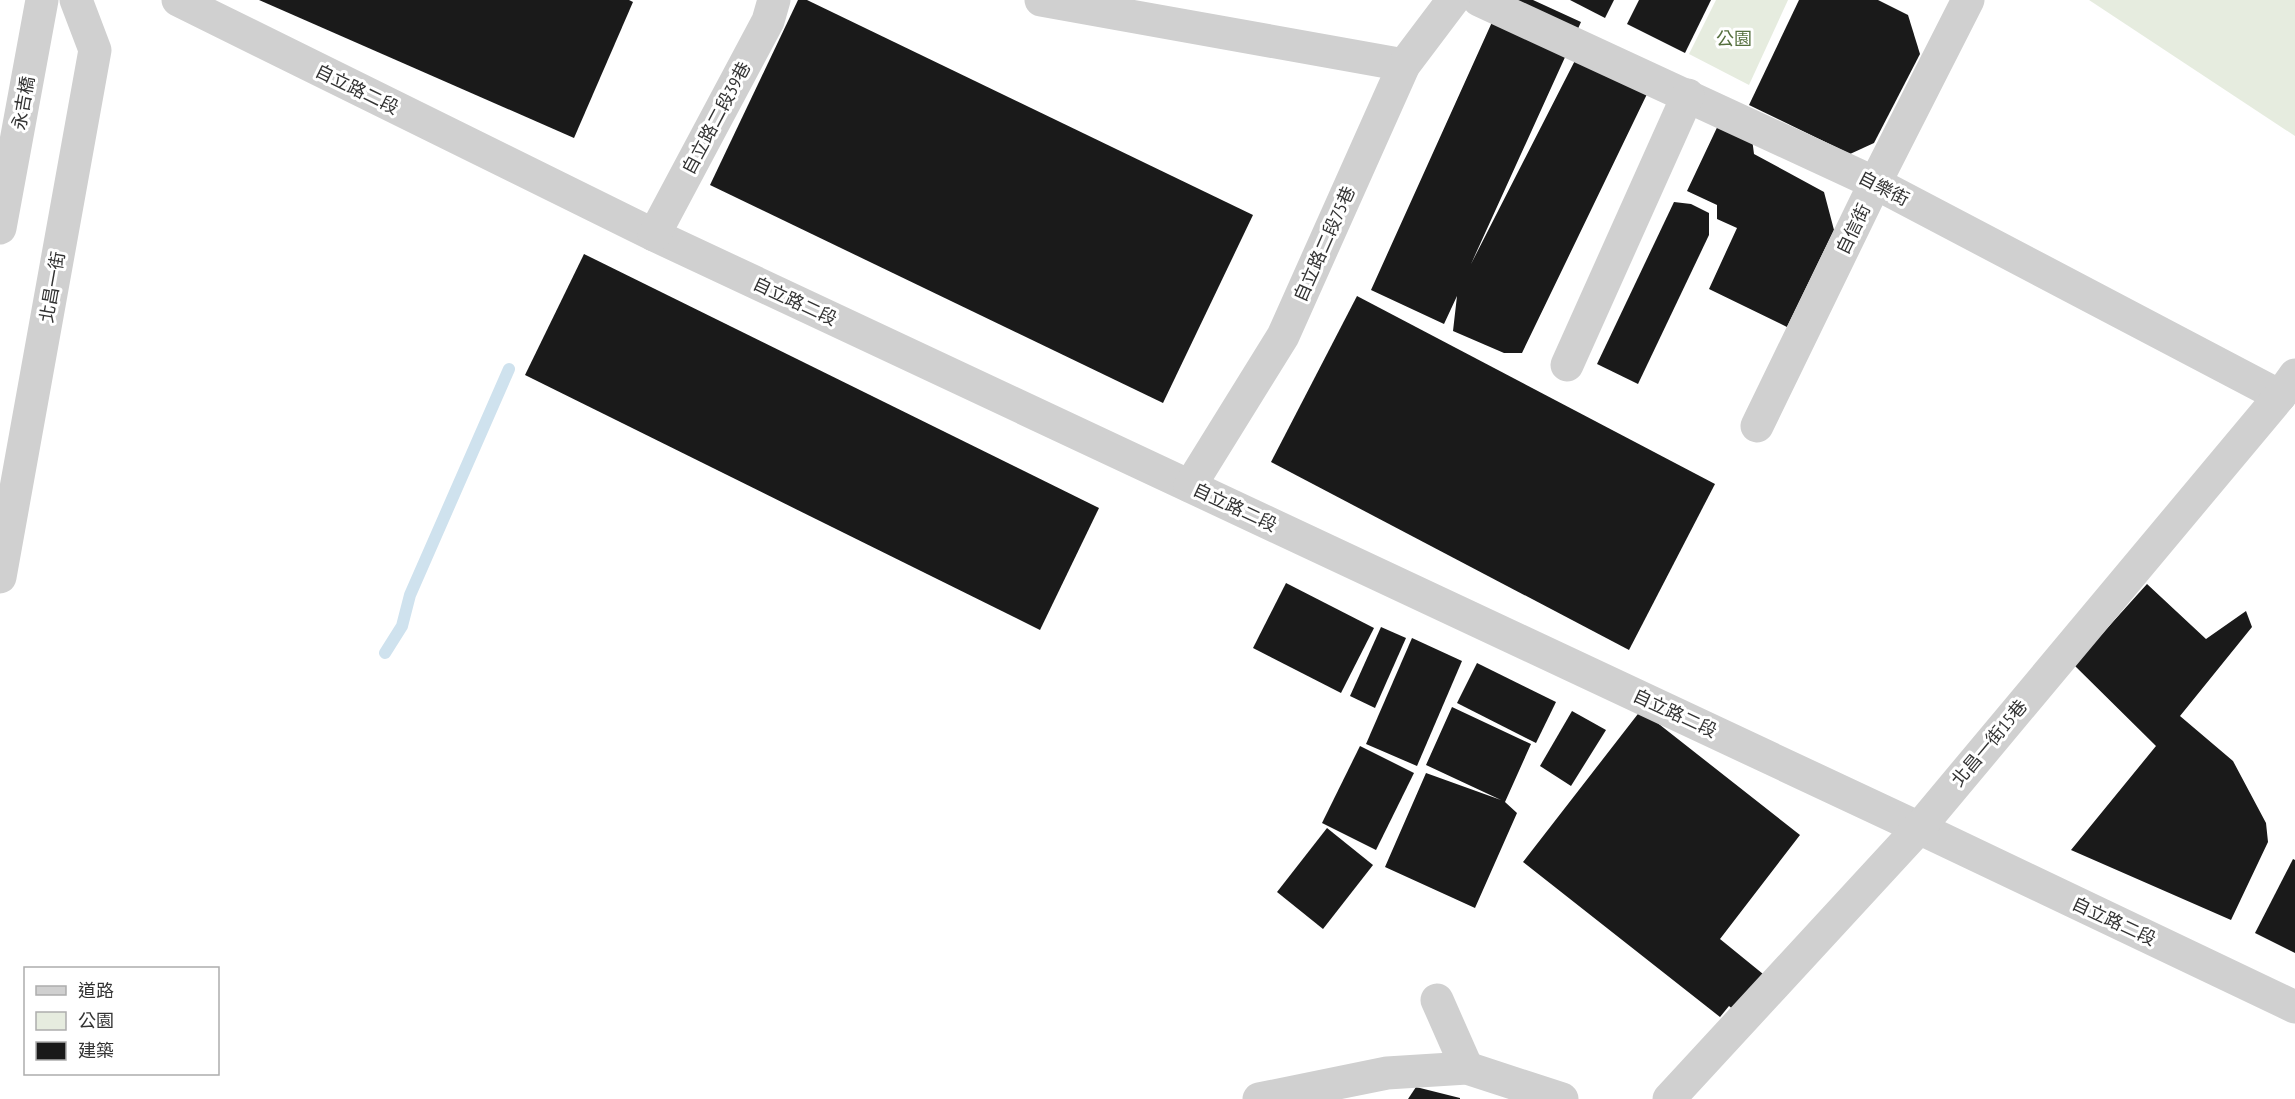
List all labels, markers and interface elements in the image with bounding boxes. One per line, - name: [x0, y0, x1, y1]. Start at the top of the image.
- park label: 公園: [1716, 27, 1752, 50]
- street label: 自立路二段39巷: [677, 58, 755, 178]
- street label: 自立路二段: [312, 59, 402, 119]
- street label: 永吉橋: [7, 74, 39, 132]
- street label: 自樂街: [1855, 165, 1913, 211]
- street label: 自立路二段75巷: [1288, 183, 1360, 305]
- street label: 自信街: [1831, 200, 1875, 258]
- street label: 北昌一街: [34, 250, 70, 324]
- street label: 自立路二段: [749, 272, 841, 330]
- street label: 自立路二段: [1189, 478, 1281, 536]
- street label: 自立路二段: [1629, 684, 1721, 742]
- street label: 北昌一街15巷: [1946, 695, 2032, 791]
- street label: 自立路二段: [2068, 892, 2160, 950]
- legend: [24, 967, 219, 1075]
- text: 道路: [78, 979, 114, 1002]
- text: 公園: [78, 1009, 114, 1032]
- text: 建築: [78, 1039, 114, 1062]

